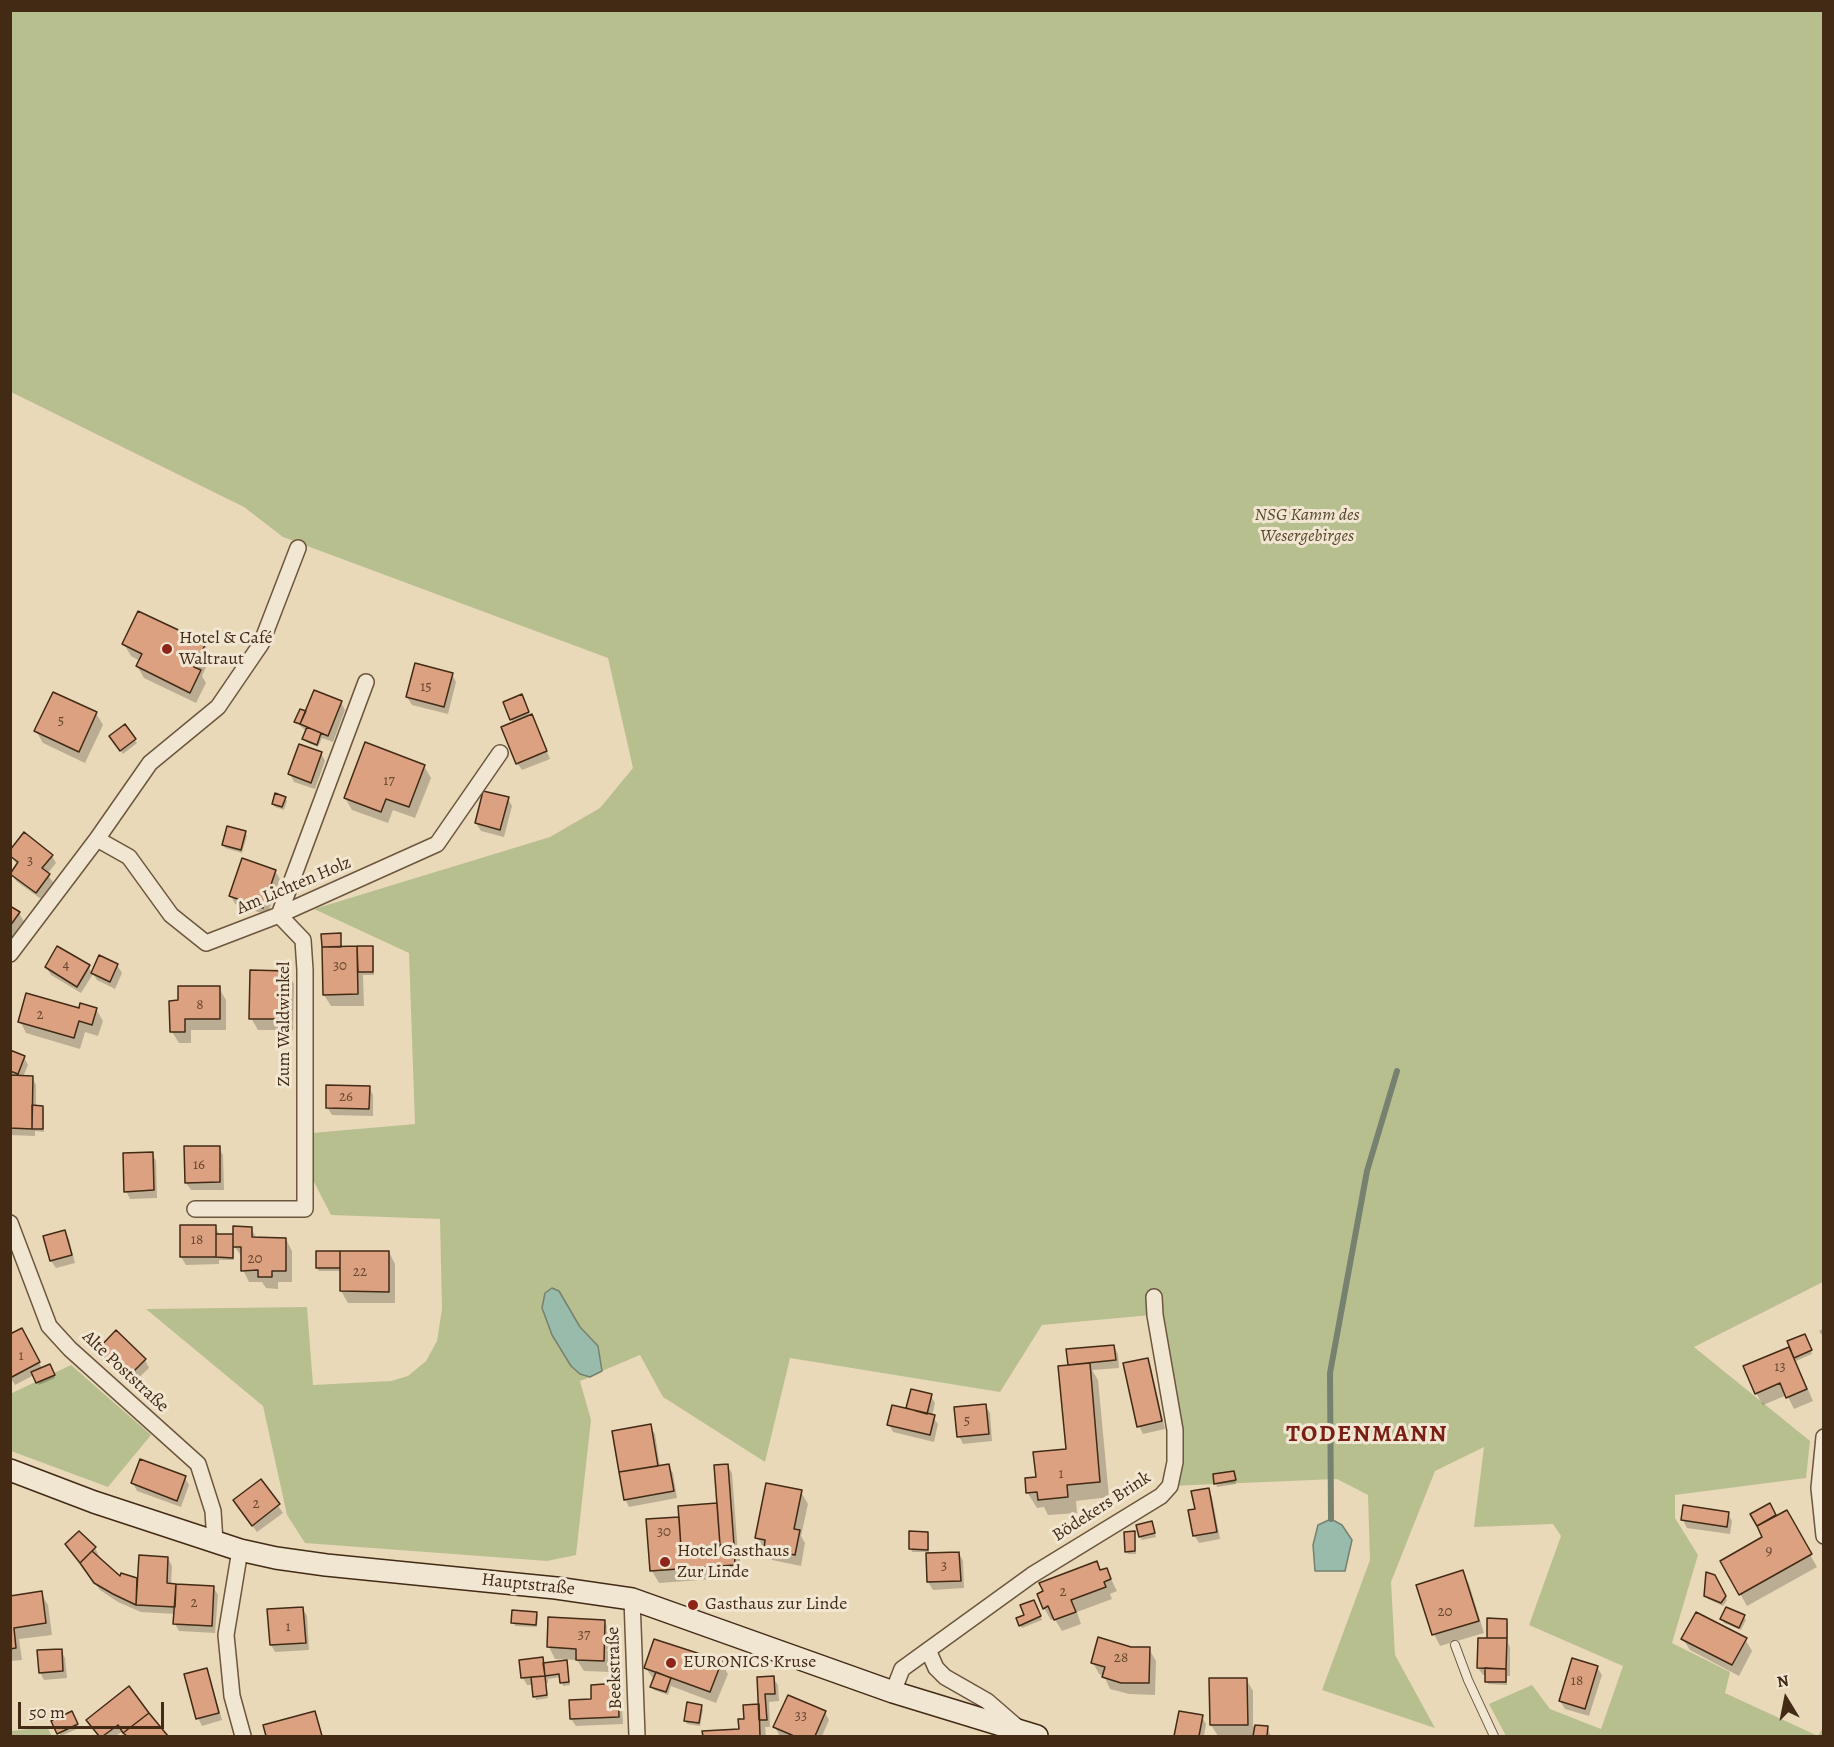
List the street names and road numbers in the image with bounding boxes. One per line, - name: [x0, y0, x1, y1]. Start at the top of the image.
- street label: Am Lichten Holz: [233, 852, 355, 920]
- street label: Zum Waldwinkel: [274, 962, 296, 1086]
- street label: Alte Poststraße: [77, 1326, 173, 1418]
- street label: Bödekers Brink: [1049, 1467, 1155, 1547]
- street label: Hauptstraße: [480, 1569, 576, 1601]
- street label: Beekstraße: [603, 1626, 627, 1710]

